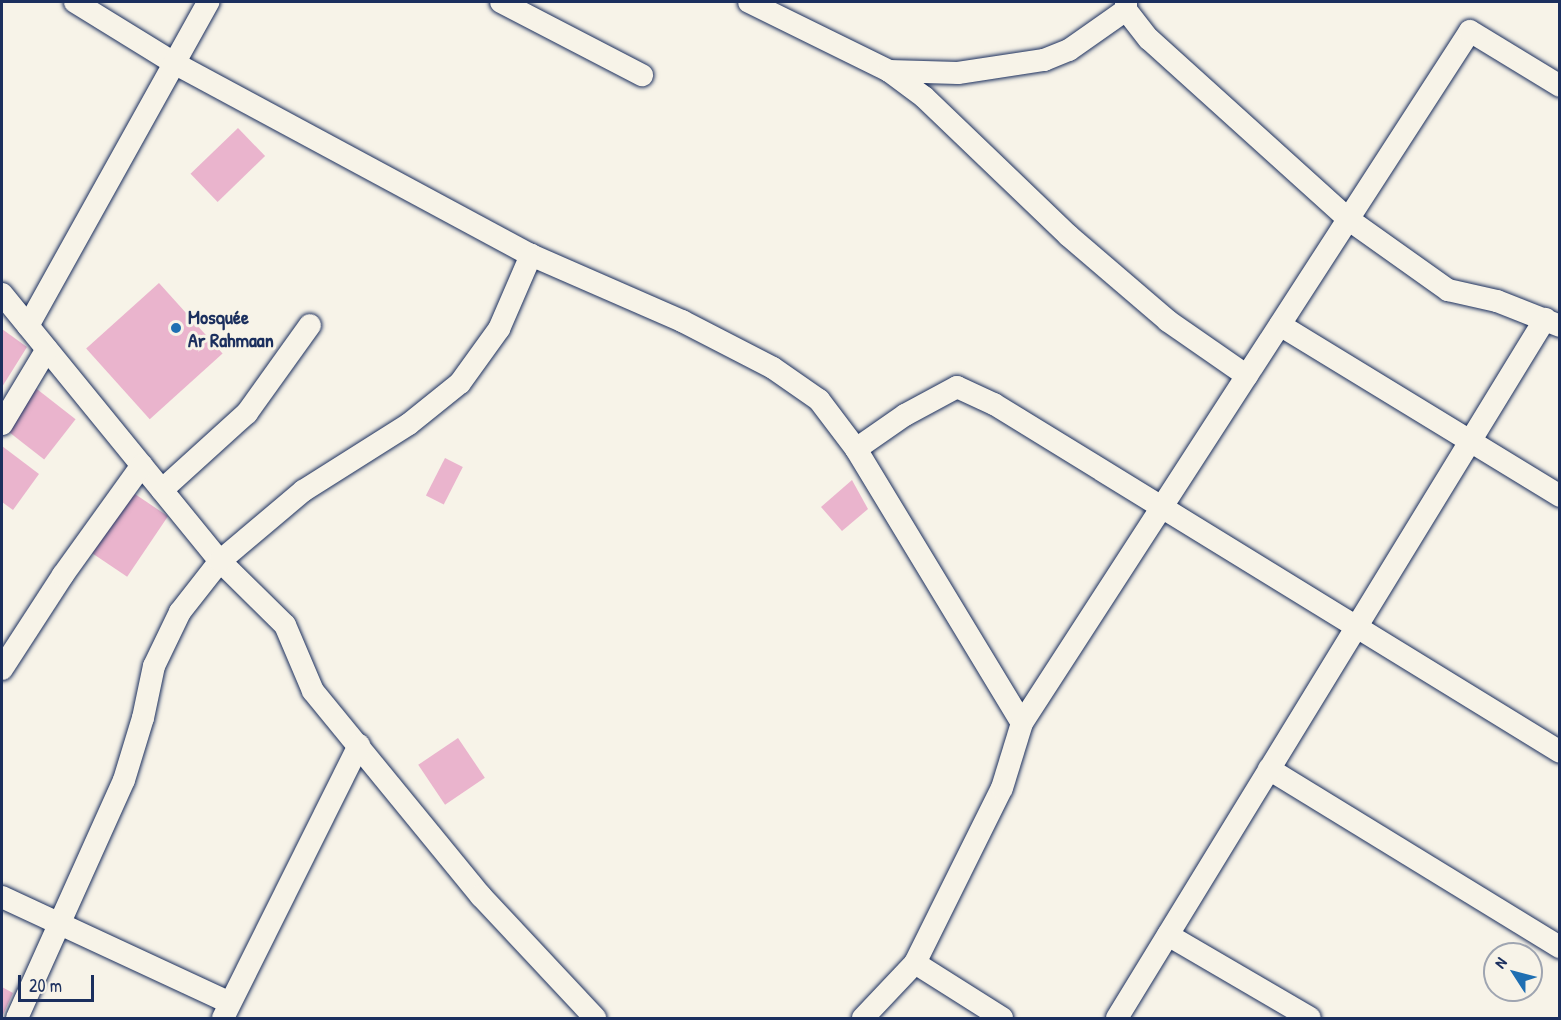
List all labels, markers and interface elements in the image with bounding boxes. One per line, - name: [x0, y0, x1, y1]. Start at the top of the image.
- place label: Mosquée Ar Rahmaan: [188, 304, 274, 351]
- marker: Mosquée Ar Rahmaan: [169, 321, 183, 335]
- north arrow: [1483, 942, 1543, 1002]
- text: N: [1489, 953, 1511, 973]
- scale bar: [21, 963, 98, 1001]
- text: 20 m: [29, 973, 62, 998]

